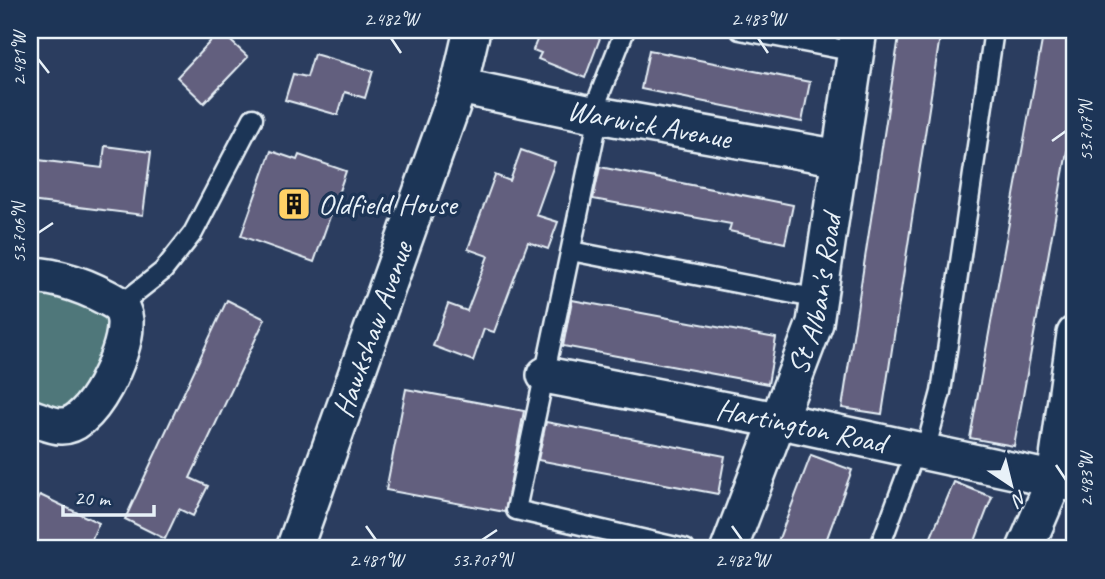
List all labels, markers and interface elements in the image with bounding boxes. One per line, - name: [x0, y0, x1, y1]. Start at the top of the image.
- text: 2.482°W: [364, 8, 421, 30]
- text: 2.483°W: [731, 8, 788, 30]
- text: 2.481°W: [8, 29, 30, 86]
- street label: Warwick Avenue: [564, 90, 736, 158]
- text: 53.707°N: [1075, 98, 1097, 161]
- building icon: Oldfield House: [275, 185, 313, 223]
- place label: Oldfield House: [318, 185, 459, 223]
- text: 53.706°N: [8, 200, 30, 263]
- street label: St Alban's Road: [778, 207, 851, 380]
- street label: Hawkshaw Avenue: [323, 234, 422, 423]
- street label: Hartington Road: [713, 390, 893, 463]
- north arrow: [976, 449, 1046, 520]
- text: 2.483°W: [1075, 450, 1097, 507]
- scale bar: [63, 474, 154, 518]
- text: 20 m: [74, 485, 112, 511]
- text: N: [1006, 485, 1032, 513]
- text: 2.481°W: [349, 549, 406, 571]
- text: 53.707°N: [452, 549, 515, 571]
- text: 2.482°W: [715, 549, 772, 571]

